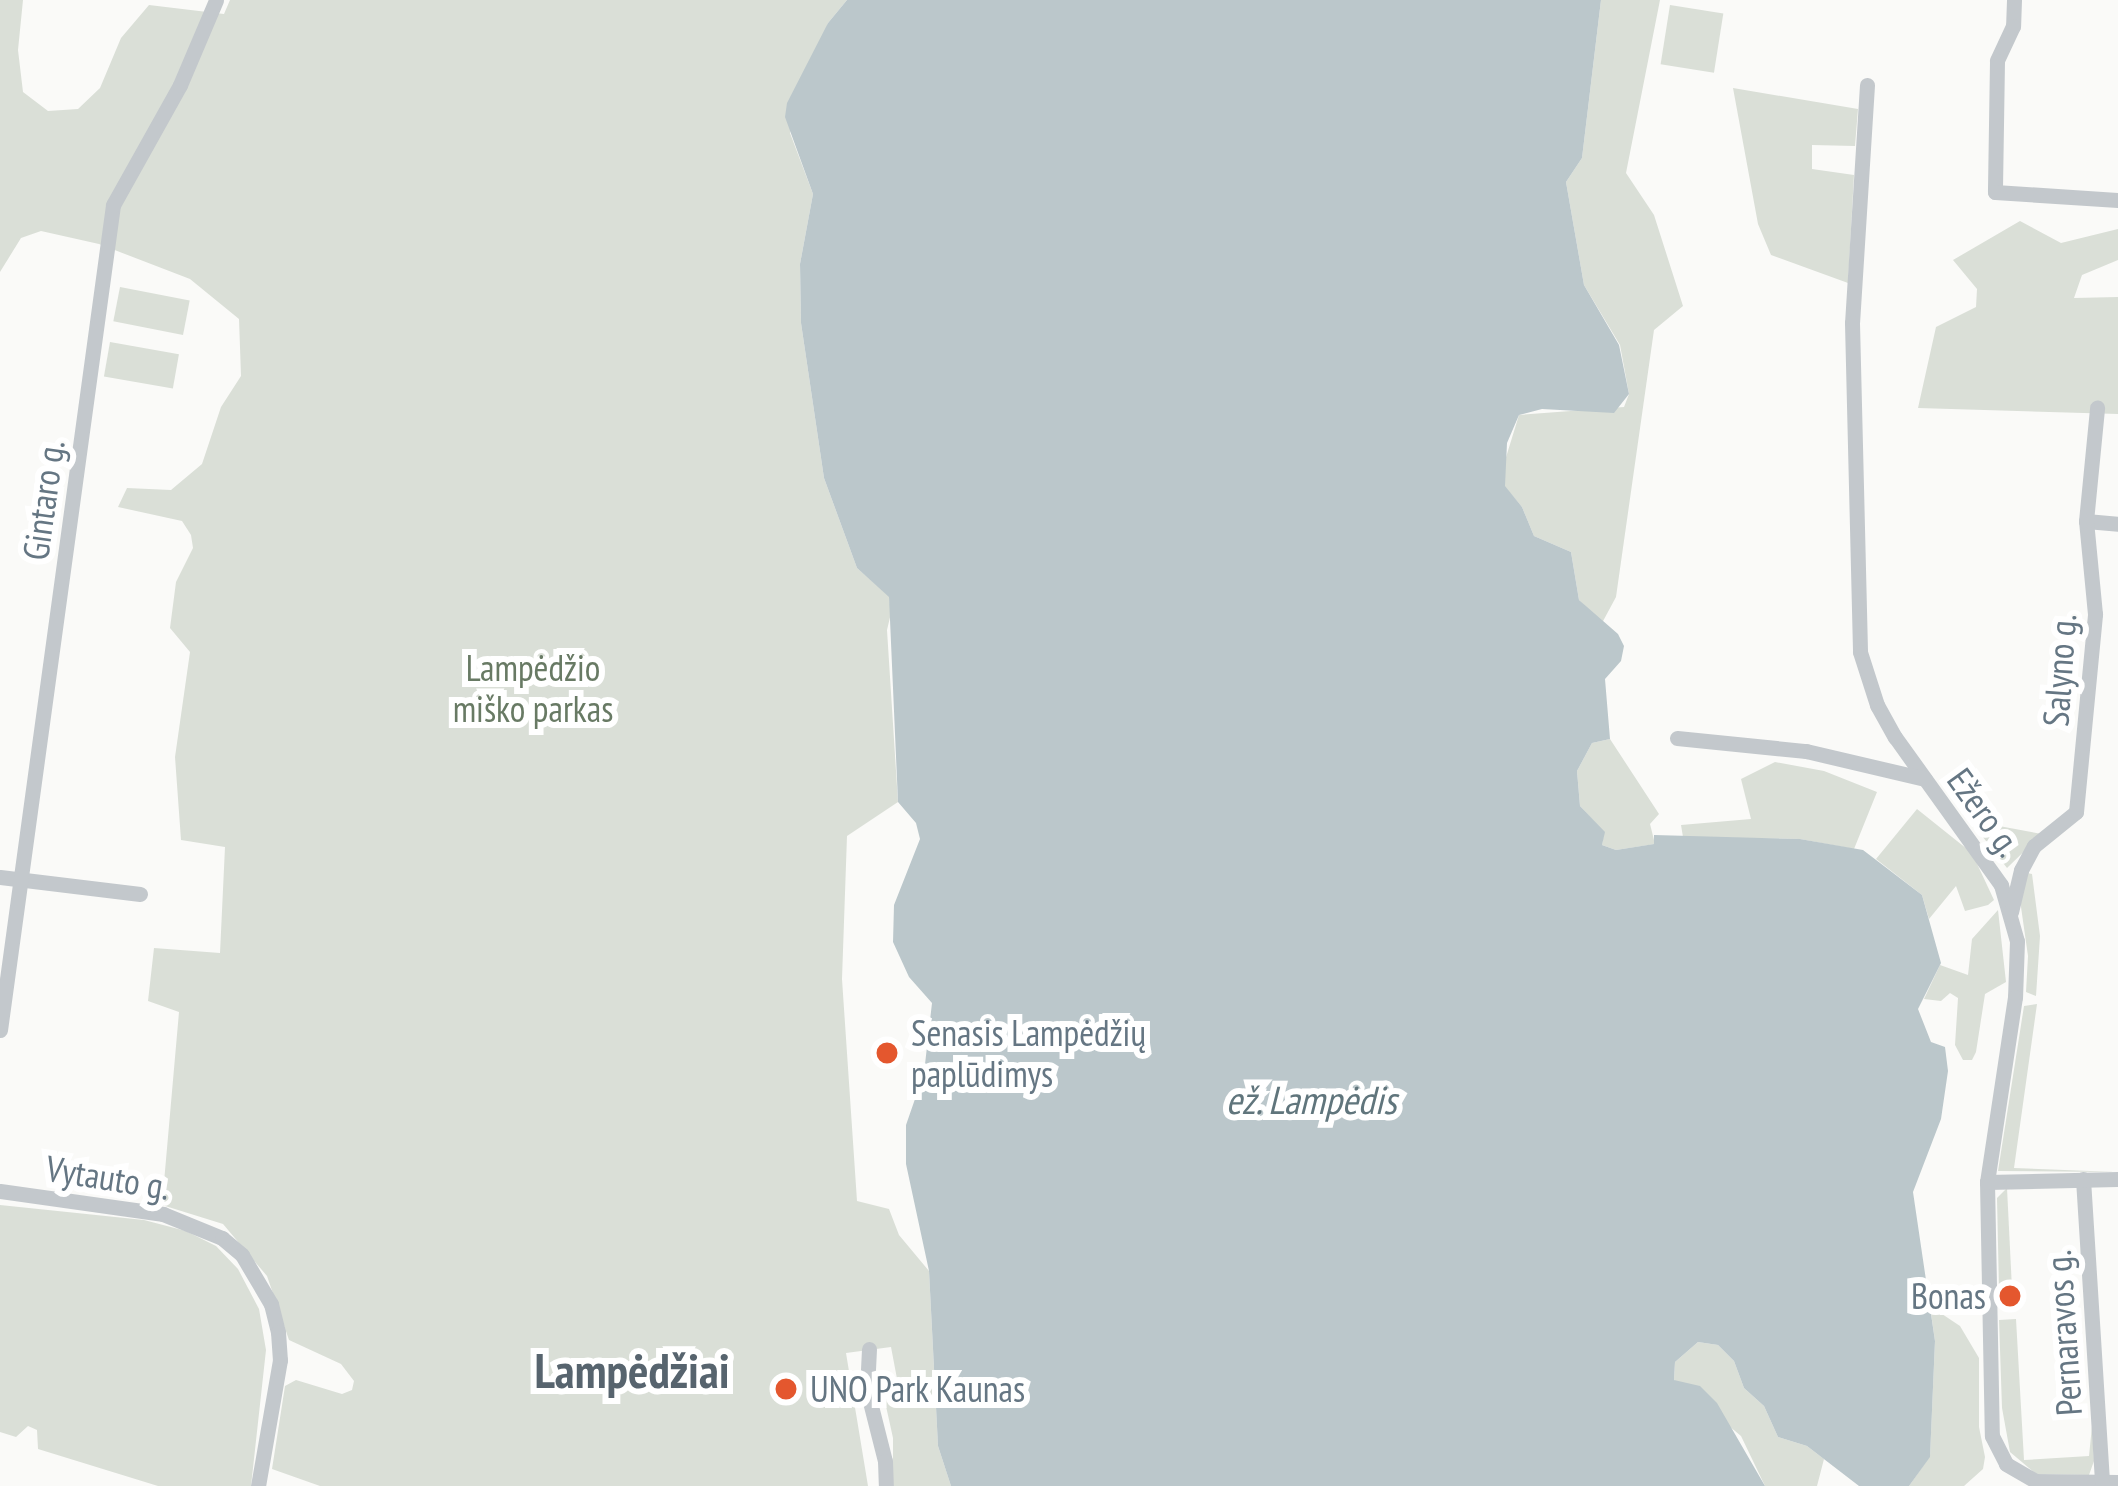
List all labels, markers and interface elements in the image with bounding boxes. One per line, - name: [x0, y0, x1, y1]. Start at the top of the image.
- street label: Gintaro g.: [13, 437, 73, 563]
- street label: Salyno g.: [2034, 612, 2084, 728]
- park label: Lampėdžio miško parkas: [453, 645, 613, 730]
- street label: Ežero g.: [1939, 760, 2031, 864]
- place label: Senasis Lampėdžių paplūdimys: [911, 1010, 1146, 1095]
- marker: Senasis Lampėdžių paplūdimys: [874, 1040, 900, 1066]
- water label: ež. Lampėdis: [1224, 1077, 1398, 1123]
- street label: Vytauto g.: [43, 1146, 173, 1208]
- street label: Pernaravos g.: [2036, 1249, 2090, 1417]
- place label: Bonas: [1911, 1274, 1986, 1318]
- marker: Bonas: [1997, 1283, 2023, 1309]
- district label: Lampėdžiai: [534, 1342, 730, 1400]
- place label: UNO Park Kaunas: [810, 1367, 1026, 1411]
- marker: UNO Park Kaunas: [773, 1376, 799, 1402]

